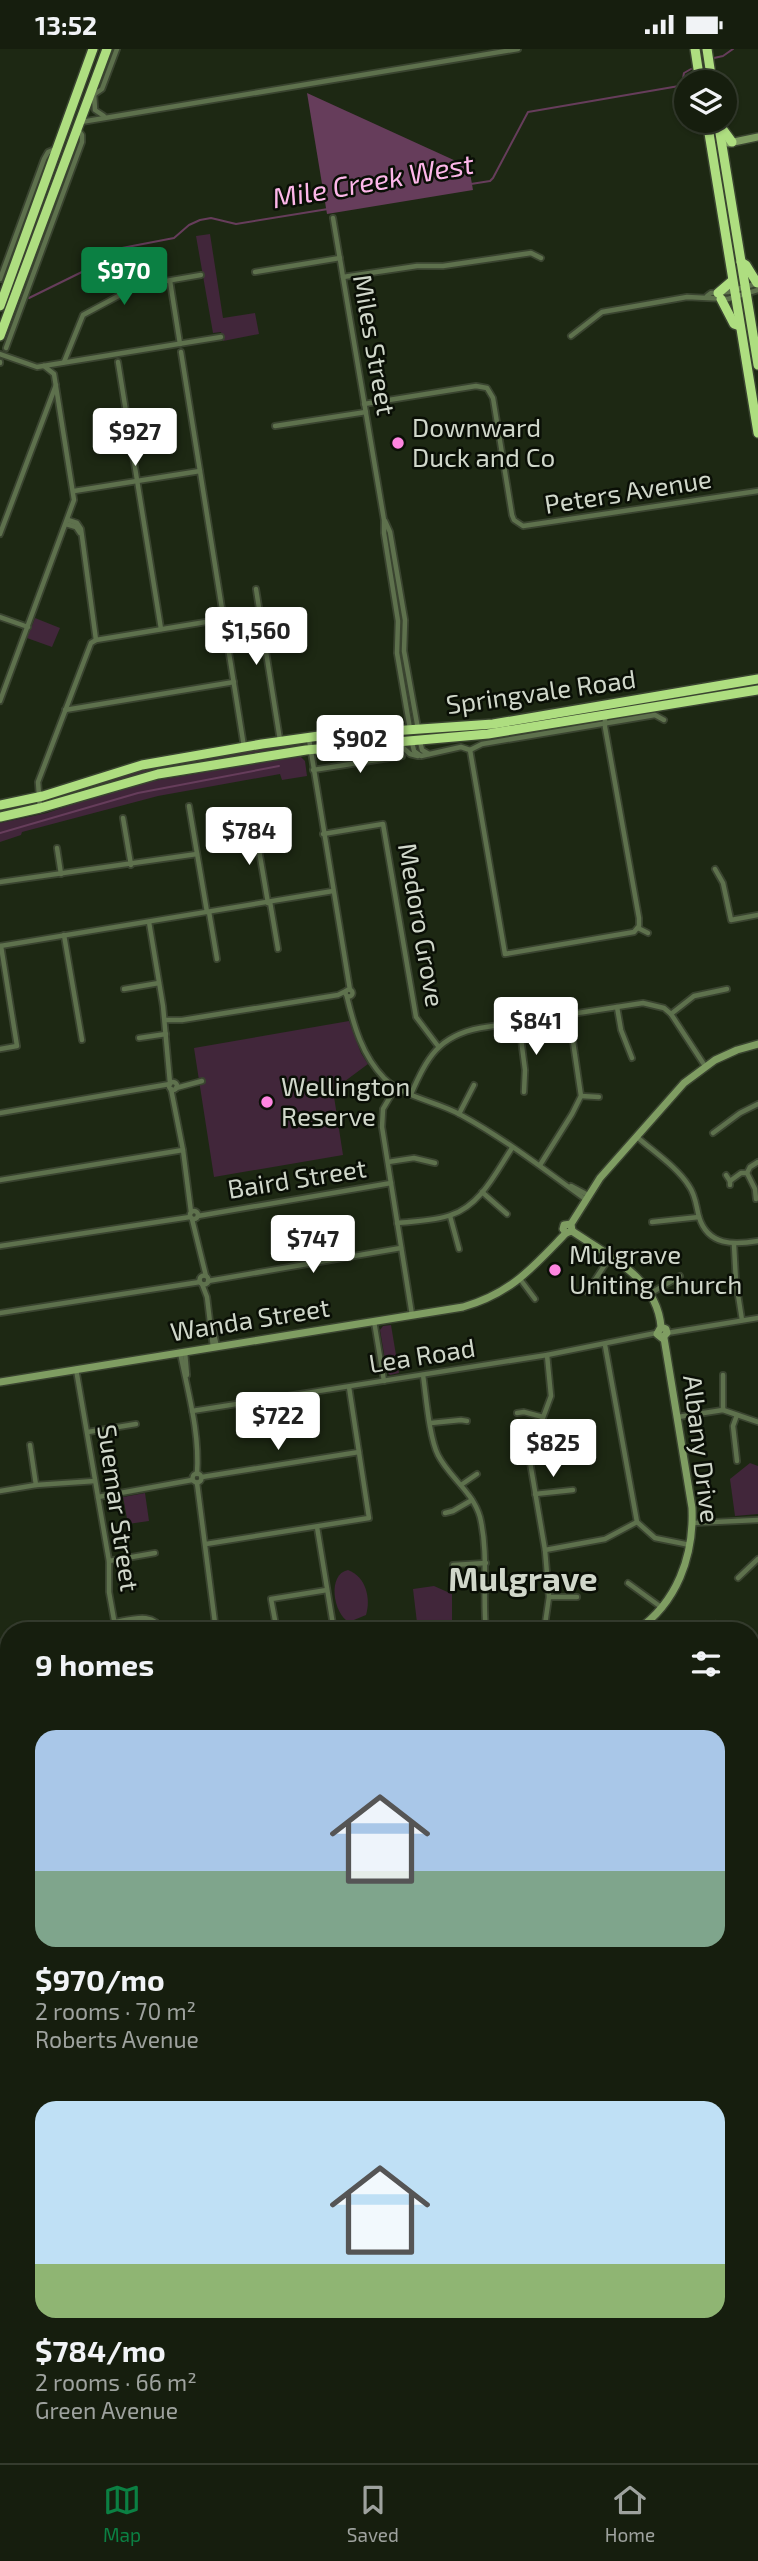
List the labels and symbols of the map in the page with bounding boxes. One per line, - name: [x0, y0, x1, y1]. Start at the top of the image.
- water label: Mile Creek West: [270, 145, 477, 214]
- pin: $970: [83, 247, 165, 307]
- street label: Miles Street: [348, 272, 403, 418]
- pin: $927: [94, 409, 176, 468]
- place label: Downward Duck and Co: [412, 411, 555, 472]
- marker: Downward Duck and Co: [390, 435, 406, 451]
- street label: Peters Avenue: [542, 462, 714, 519]
- pin: $1,560: [199, 607, 313, 667]
- street label: Springvale Road: [444, 662, 638, 719]
- pin: $902: [319, 715, 401, 775]
- pin: $784: [208, 807, 290, 867]
- street label: Medoro Grove: [393, 840, 452, 1009]
- pin: $841: [495, 997, 577, 1057]
- place label: Wellington Reserve: [281, 1070, 410, 1131]
- marker: Wellington Reserve: [259, 1094, 275, 1110]
- street label: Baird Street: [225, 1151, 368, 1204]
- pin: $747: [272, 1215, 354, 1275]
- place label: Mulgrave Uniting Church: [569, 1238, 742, 1299]
- marker: Mulgrave Uniting Church: [547, 1262, 563, 1278]
- street label: Wanda Street: [168, 1291, 332, 1346]
- street label: Lea Road: [366, 1331, 477, 1378]
- street label: Albany Drive: [678, 1373, 727, 1525]
- pin: $722: [237, 1393, 319, 1452]
- pin: $825: [512, 1419, 594, 1479]
- street label: Suemar Street: [92, 1422, 147, 1593]
- district label: Mulgrave: [448, 1558, 598, 1598]

